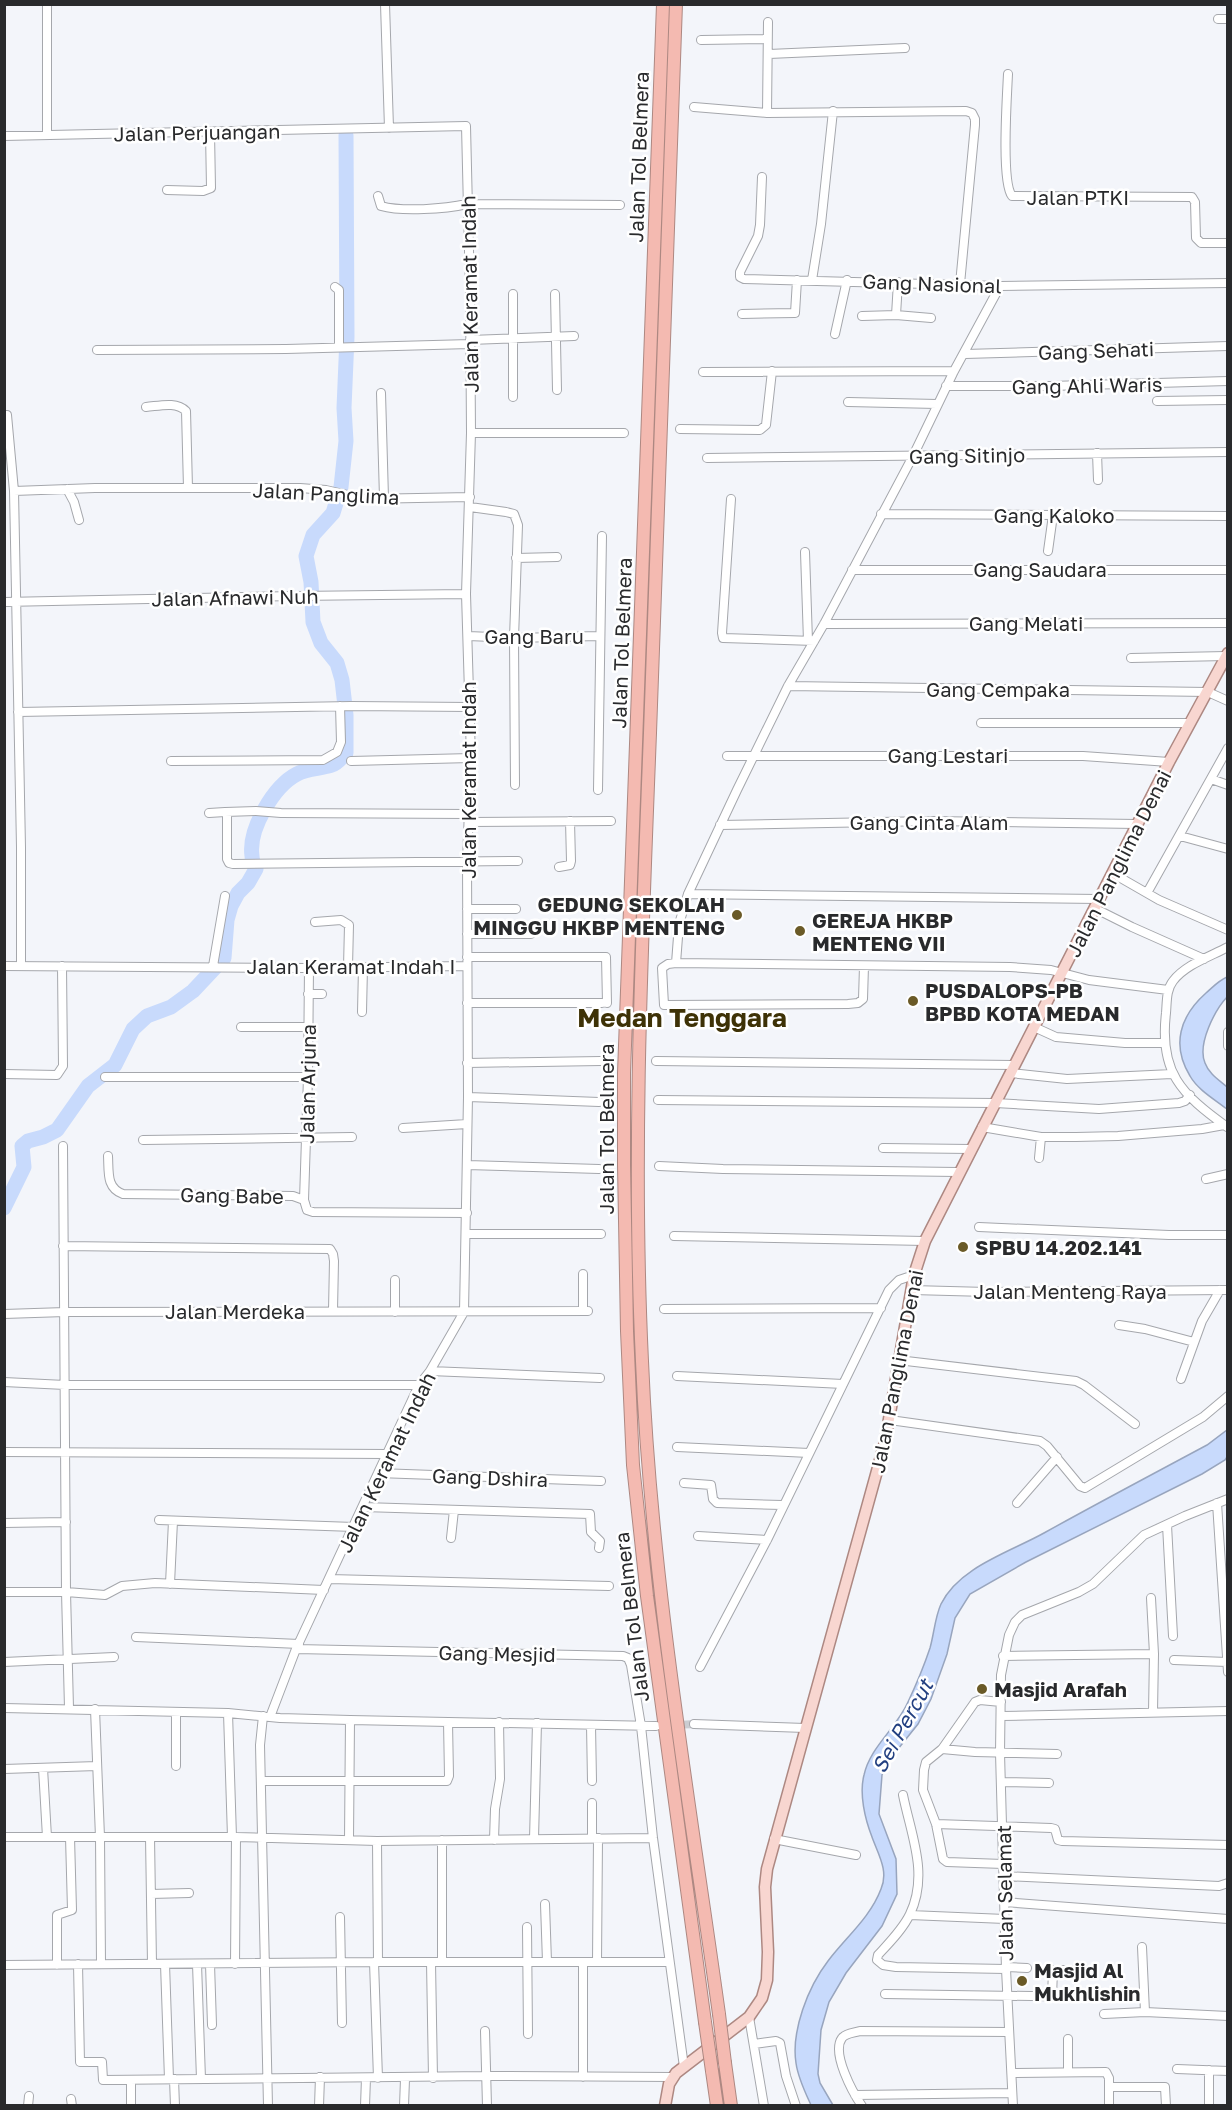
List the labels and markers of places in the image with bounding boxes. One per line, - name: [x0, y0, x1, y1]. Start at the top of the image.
- place label: GEDUNG SEKOLAH MINGGU HKBP MENTENG: [473, 892, 725, 939]
- marker: GEDUNG SEKOLAH MINGGU HKBP MENTENG: [730, 908, 744, 922]
- place label: GEREJA HKBP MENTENG VII: [812, 908, 953, 955]
- marker: GEREJA HKBP MENTENG VII: [793, 924, 807, 938]
- place label: PUSDALOPS-PB BPBD KOTA MEDAN: [925, 978, 1120, 1025]
- marker: PUSDALOPS-PB BPBD KOTA MEDAN: [906, 994, 920, 1008]
- place label: SPBU 14.202.141: [975, 1235, 1142, 1259]
- marker: SPBU 14.202.141: [956, 1240, 970, 1254]
- place label: Masjid Arafah: [994, 1677, 1127, 1701]
- marker: Masjid Arafah: [975, 1682, 989, 1696]
- place label: Masjid Al Mukhlishin: [1034, 1958, 1140, 2005]
- marker: Masjid Al Mukhlishin: [1015, 1974, 1029, 1988]

